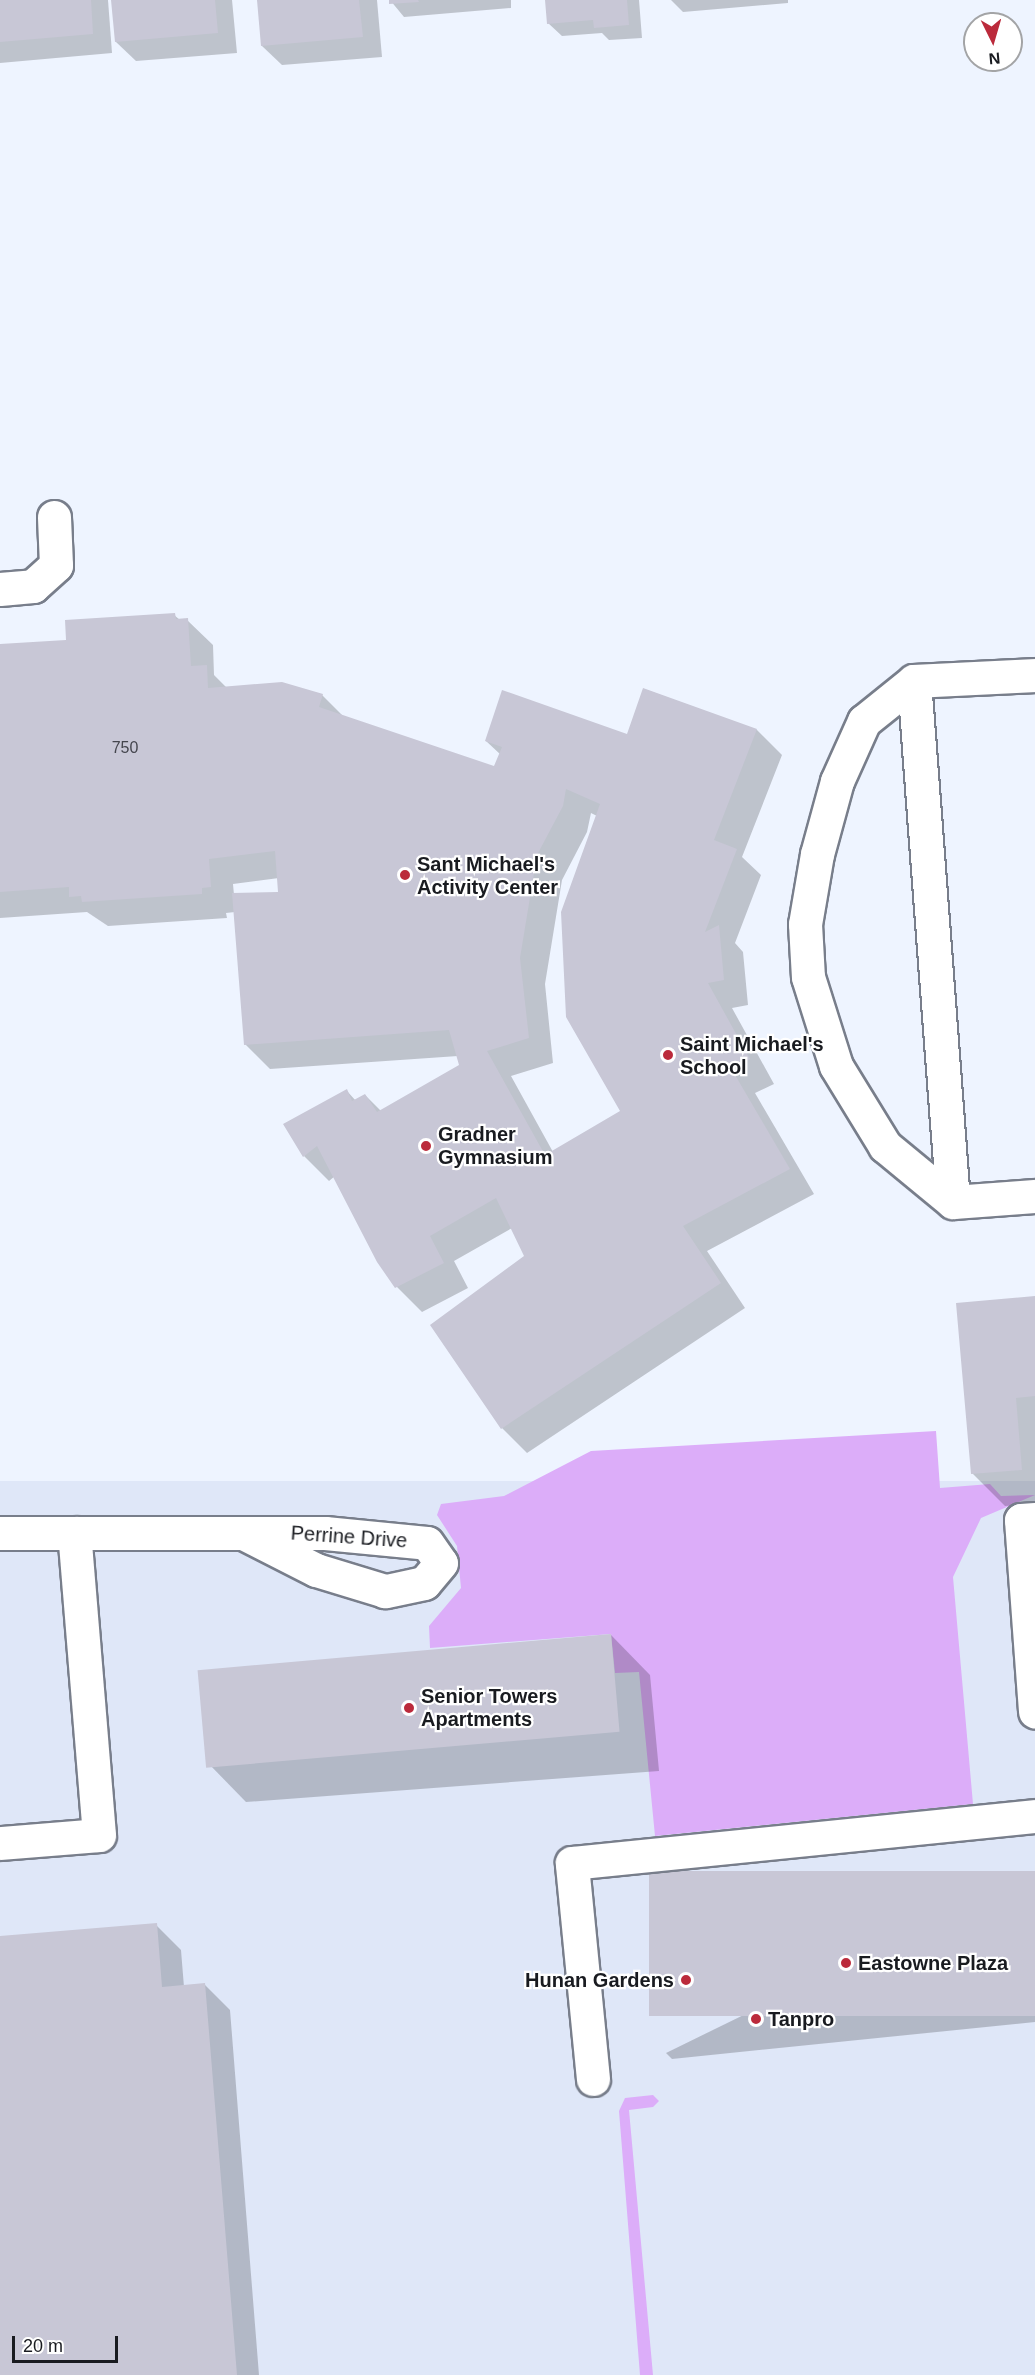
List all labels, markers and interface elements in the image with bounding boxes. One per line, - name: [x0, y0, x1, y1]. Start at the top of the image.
- north arrow: [963, 12, 1023, 72]
- text: N: [988, 49, 1001, 67]
- house number: 750: [112, 738, 138, 758]
- place label: Sant Michael's Activity Center: [417, 852, 558, 899]
- marker: Sant Michael's Activity Center: [398, 868, 412, 882]
- place label: Saint Michael's School: [680, 1032, 824, 1079]
- marker: Saint Michael's School: [661, 1048, 675, 1062]
- place label: Gradner Gymnasium: [438, 1122, 552, 1169]
- marker: Gradner Gymnasium: [419, 1139, 433, 1153]
- street label: Perrine Drive: [290, 1521, 408, 1553]
- place label: Senior Towers Apartments: [421, 1684, 557, 1731]
- marker: Senior Towers Apartments: [402, 1701, 416, 1715]
- place label: Eastowne Plaza: [858, 1951, 1008, 1975]
- marker: Eastowne Plaza: [839, 1956, 853, 1970]
- place label: Hunan Gardens: [525, 1968, 674, 1992]
- marker: Hunan Gardens: [679, 1973, 693, 1987]
- place label: Tanpro: [768, 2007, 834, 2031]
- marker: Tanpro: [749, 2012, 763, 2026]
- scale bar: [15, 2324, 122, 2362]
- text: 20 m: [23, 2336, 63, 2356]

